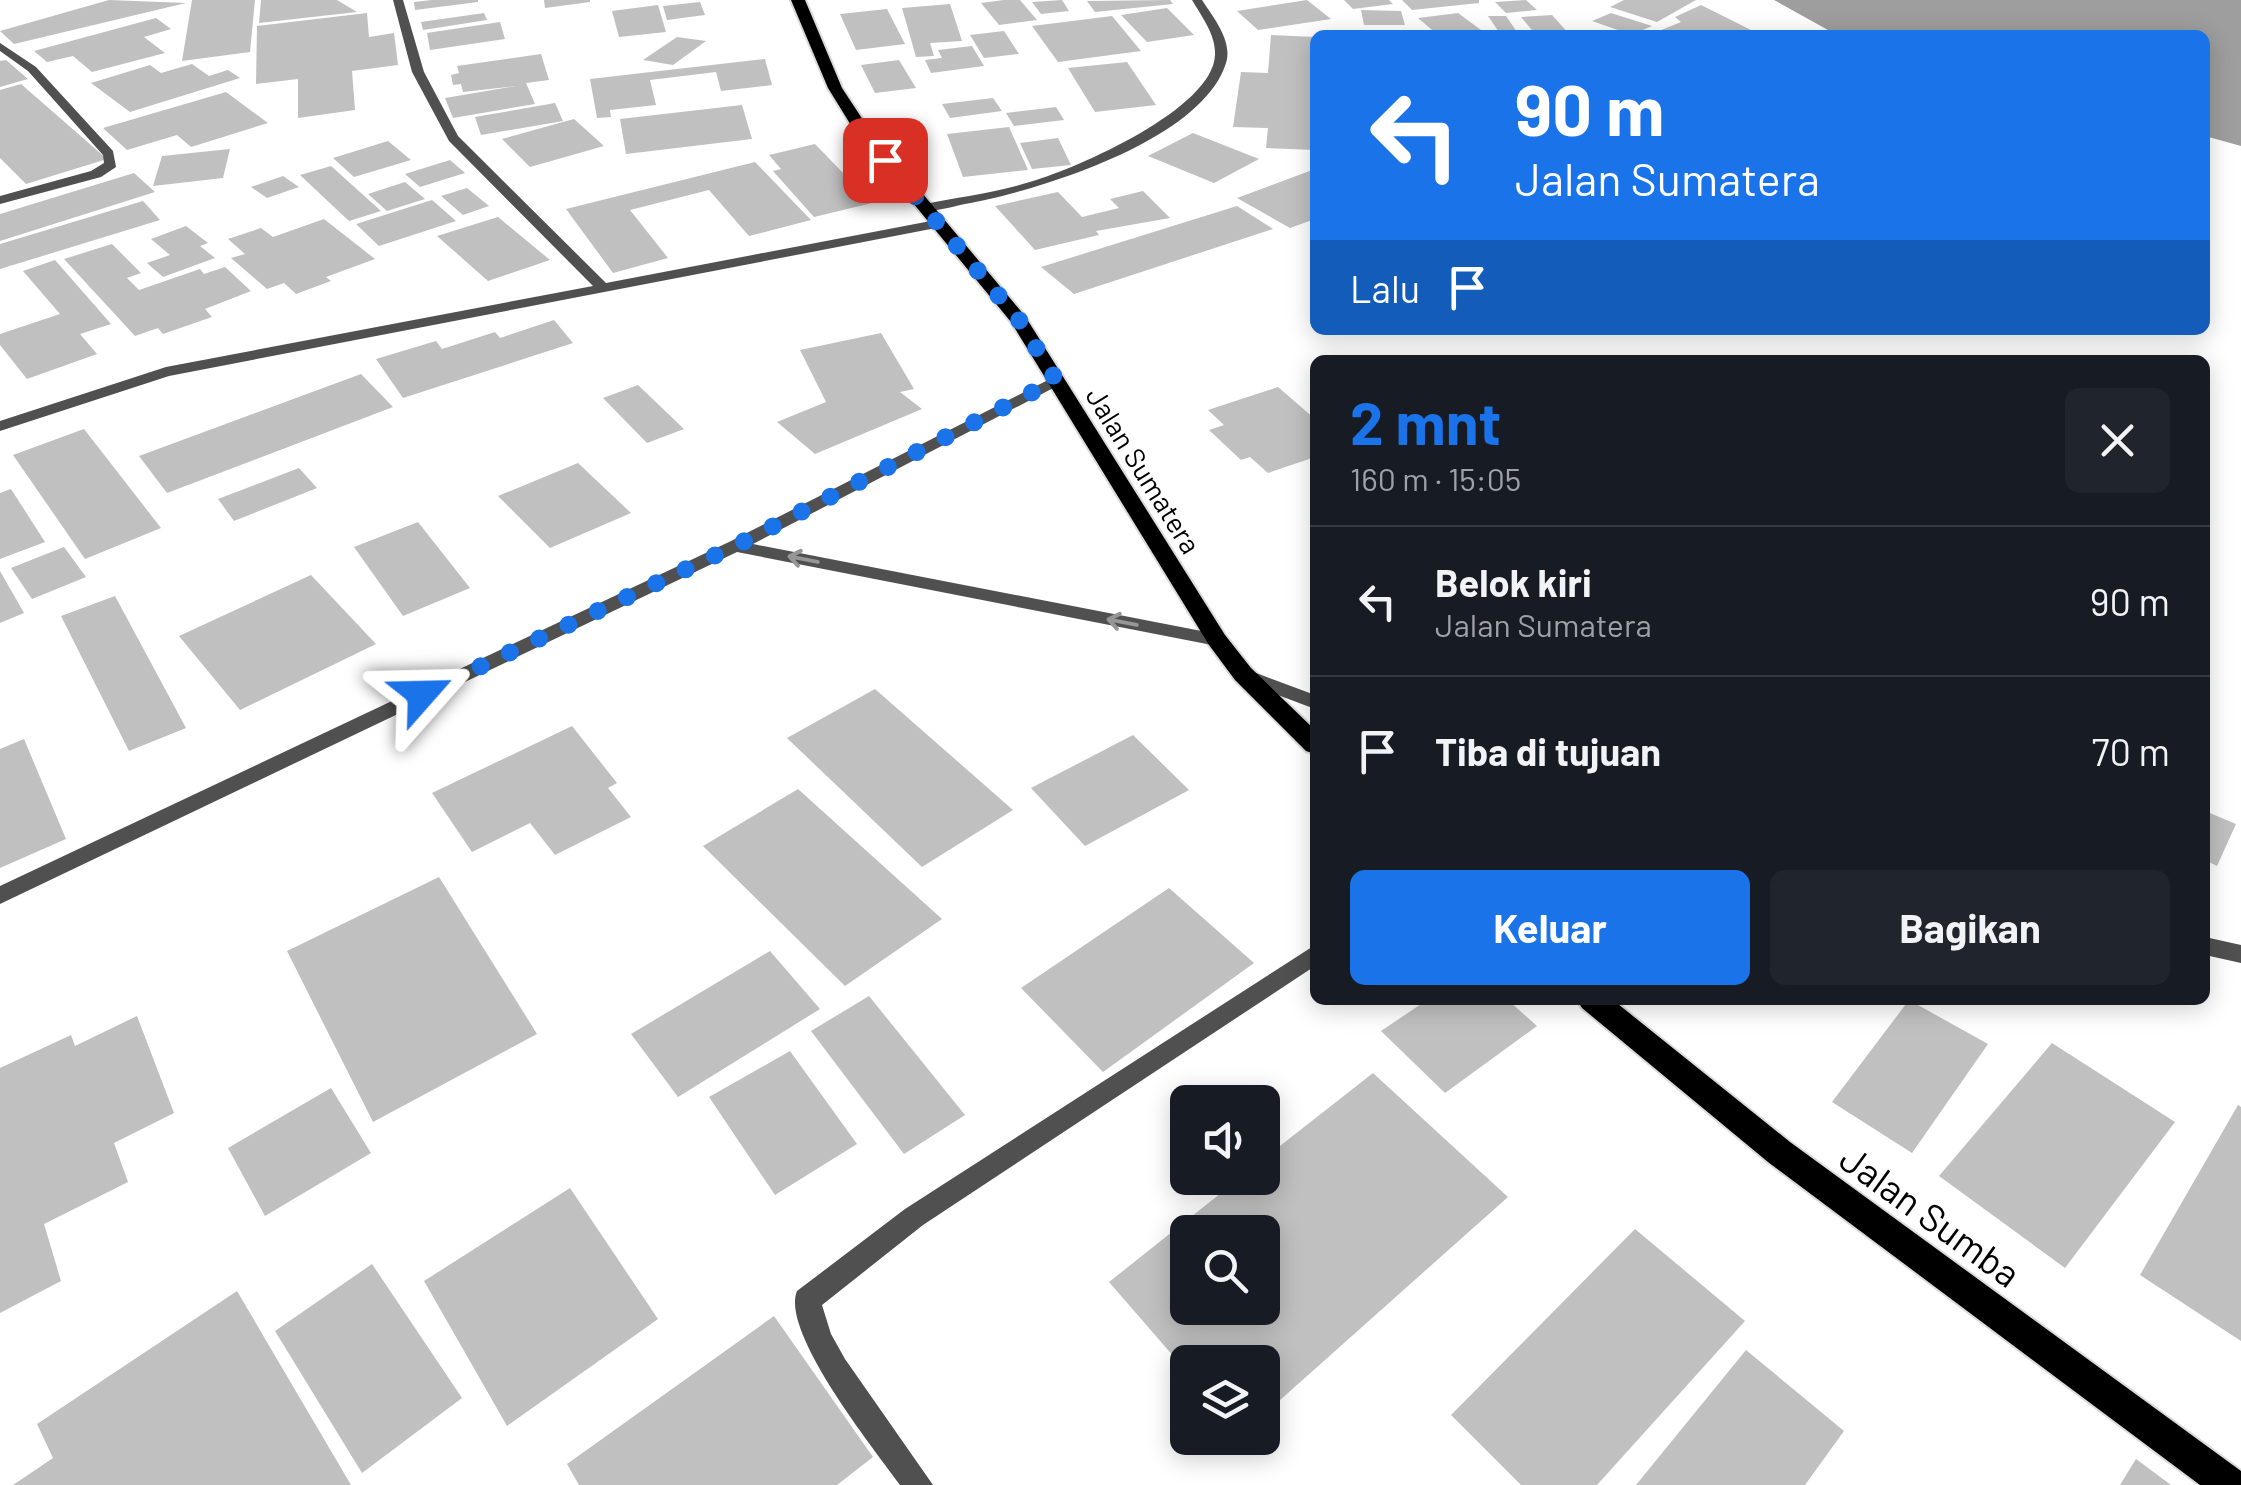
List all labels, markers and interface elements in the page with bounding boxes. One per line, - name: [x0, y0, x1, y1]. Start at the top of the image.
- text: 90 m: [1515, 66, 1665, 150]
- icon: left: [1350, 70, 1480, 200]
- pin: [843, 118, 928, 203]
- icon: arrive: [858, 133, 913, 188]
- text: Jalan Sumatera: [1515, 151, 1820, 205]
- icon: arrive: [1440, 260, 1495, 315]
- text: Lalu: [1350, 265, 1420, 311]
- street label: Jalan Sumatera: [1079, 381, 1209, 559]
- text: 2 mnt: [1350, 385, 1501, 457]
- button: close: [2065, 388, 2170, 493]
- text: 160 m · 15:05: [1350, 459, 1521, 497]
- one-way arrow: [787, 549, 820, 568]
- text: Belok kiri: [1435, 559, 1592, 605]
- icon: left: [1350, 574, 1405, 629]
- text: 90 m: [2090, 578, 2170, 624]
- text: Jalan Sumatera: [1435, 605, 1652, 643]
- one-way arrow: [1107, 611, 1139, 630]
- position arrow: [370, 642, 474, 746]
- icon: arrive: [1350, 724, 1405, 779]
- text: Tiba di tujuan: [1435, 728, 1661, 774]
- text: 70 m: [2092, 728, 2170, 774]
- button: Keluar: [1350, 870, 1750, 985]
- button: Bagikan: [1770, 870, 2170, 985]
- map controls: [1170, 1085, 1280, 1455]
- button: sound: [1170, 1085, 1280, 1195]
- street label: Jalan Sumba: [1832, 1134, 2030, 1296]
- button: search: [1170, 1215, 1280, 1325]
- button: layers: [1170, 1345, 1280, 1455]

